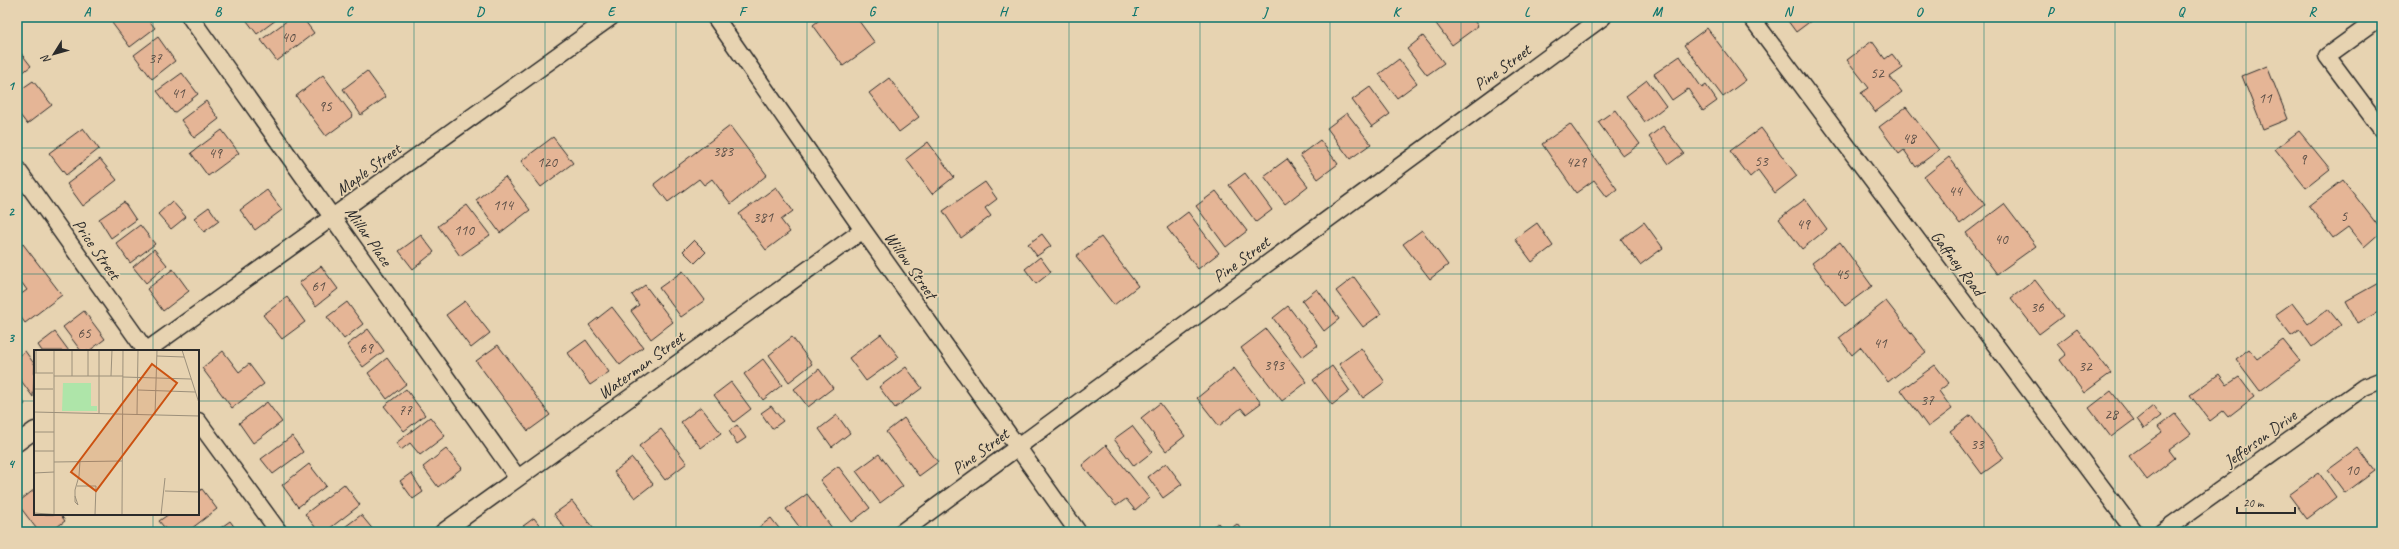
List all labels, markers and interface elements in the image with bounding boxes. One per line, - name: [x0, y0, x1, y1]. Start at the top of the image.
- text: A: [84, 4, 92, 20]
- text: B: [215, 4, 223, 20]
- text: C: [346, 4, 354, 20]
- text: D: [476, 4, 485, 20]
- text: E: [608, 4, 617, 20]
- text: F: [739, 4, 748, 20]
- text: G: [869, 4, 877, 20]
- text: H: [999, 4, 1009, 20]
- text: I: [1131, 4, 1140, 20]
- text: J: [1262, 4, 1269, 20]
- text: K: [1393, 4, 1403, 20]
- text: L: [1524, 4, 1531, 20]
- text: M: [1652, 4, 1663, 20]
- text: N: [1784, 4, 1795, 20]
- text: O: [1916, 4, 1925, 20]
- text: P: [2047, 4, 2056, 20]
- text: Q: [2178, 4, 2186, 20]
- text: R: [2308, 4, 2317, 20]
- house number: 40: [281, 28, 296, 47]
- north arrow: [34, 34, 74, 74]
- street label: Pine Street: [1470, 38, 1537, 95]
- house number: 37: [148, 49, 163, 68]
- text: N: [37, 51, 54, 67]
- house number: 52: [1870, 64, 1885, 83]
- text: 1: [8, 78, 16, 94]
- house number: 41: [171, 84, 186, 103]
- house number: 11: [2258, 89, 2273, 108]
- house number: 95: [318, 97, 333, 116]
- house number: 48: [1902, 129, 1917, 148]
- street label: Maple Street: [332, 137, 407, 200]
- house number: 383: [713, 142, 734, 161]
- house number: 49: [208, 144, 223, 163]
- house number: 9: [2300, 150, 2308, 169]
- house number: 53: [1754, 152, 1769, 171]
- house number: 120: [537, 153, 558, 172]
- house number: 429: [1566, 153, 1587, 172]
- house number: 44: [1948, 182, 1963, 201]
- house number: 114: [493, 196, 514, 215]
- street label: Millar Place: [341, 203, 397, 271]
- text: 2: [8, 204, 15, 220]
- house number: 5: [2341, 207, 2349, 226]
- house number: 381: [753, 208, 774, 227]
- street label: Price Street: [68, 215, 126, 286]
- house number: 49: [1796, 215, 1811, 234]
- house number: 110: [454, 221, 475, 240]
- street label: Gaffney Road: [1926, 226, 1990, 302]
- street label: Willow Street: [880, 227, 943, 305]
- street label: Pine Street: [1209, 230, 1276, 287]
- house number: 40: [1994, 230, 2009, 249]
- house number: 45: [1835, 265, 1850, 284]
- house number: 61: [311, 277, 326, 296]
- house number: 36: [2030, 298, 2045, 317]
- house number: 65: [77, 324, 92, 343]
- street label: Waterman Street: [594, 326, 691, 404]
- text: 3: [8, 330, 15, 346]
- house number: 41: [1873, 334, 1888, 353]
- house number: 69: [359, 339, 374, 358]
- inset map: [34, 350, 199, 515]
- house number: 393: [1264, 356, 1285, 375]
- house number: 32: [2078, 357, 2093, 376]
- house number: 37: [1920, 391, 1935, 410]
- house number: 77: [398, 401, 413, 420]
- street label: Jefferson Drive: [2219, 404, 2302, 472]
- house number: 28: [2104, 405, 2119, 424]
- street label: Pine Street: [948, 422, 1015, 479]
- house number: 33: [1970, 435, 1985, 454]
- text: 4: [8, 456, 16, 472]
- house number: 10: [2345, 461, 2360, 480]
- scale bar: [2237, 489, 2295, 515]
- text: 20 m: [2243, 495, 2265, 511]

